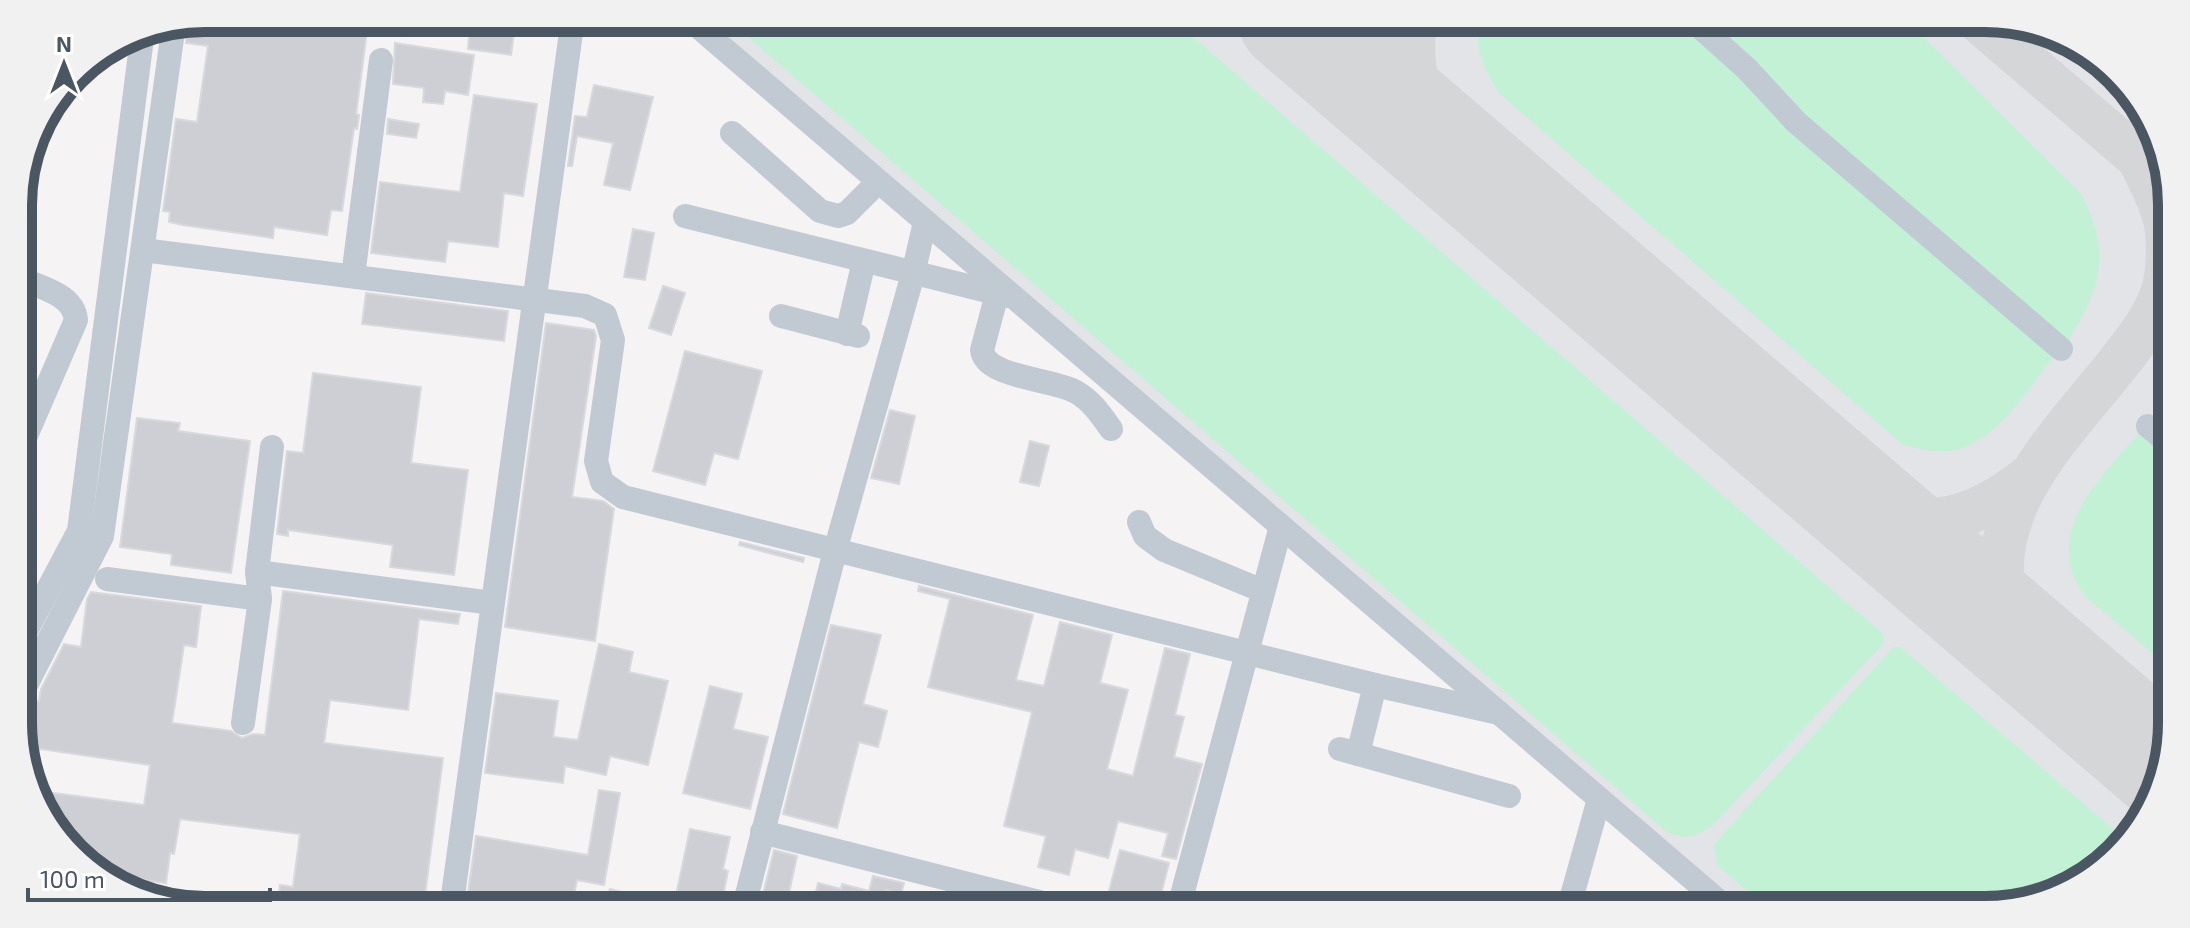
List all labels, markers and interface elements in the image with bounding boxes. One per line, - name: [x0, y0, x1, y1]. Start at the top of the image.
- north arrow: [24, 24, 104, 104]
- text: N: [56, 30, 72, 56]
- scale bar: [28, 852, 270, 902]
- text: 100 m: [40, 864, 105, 893]

